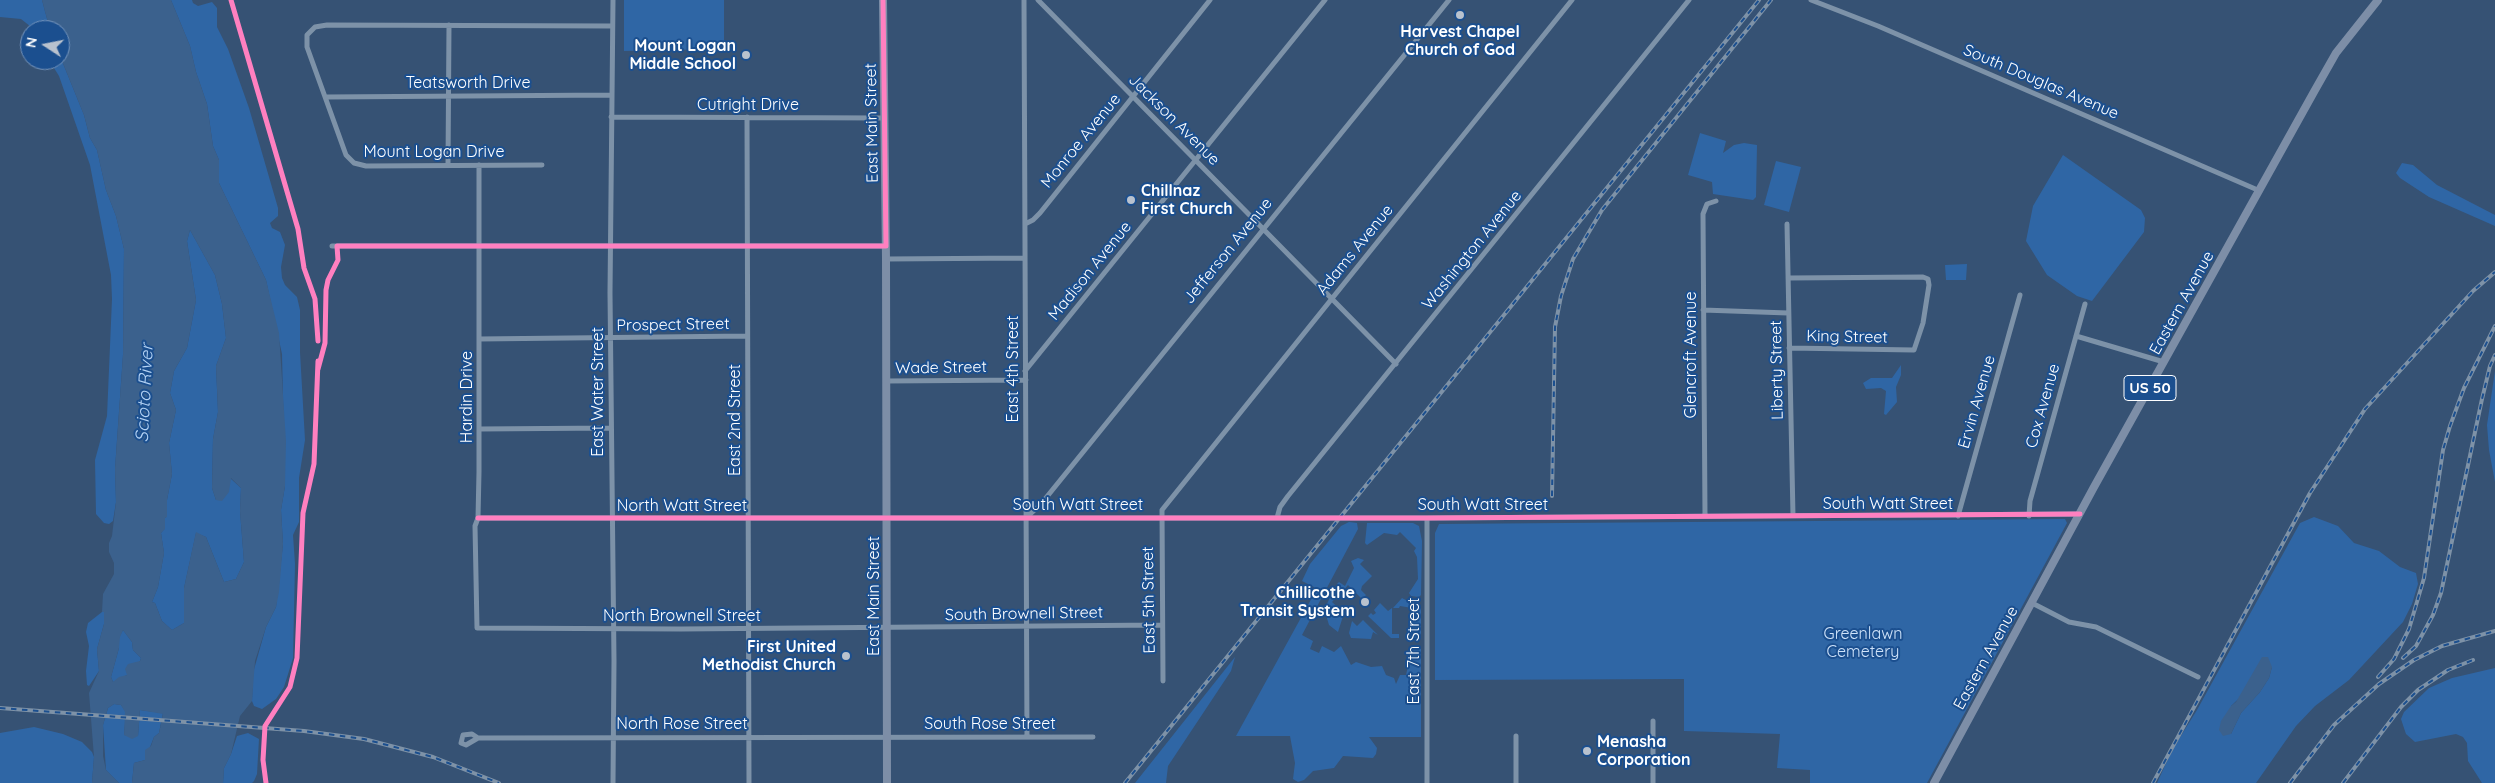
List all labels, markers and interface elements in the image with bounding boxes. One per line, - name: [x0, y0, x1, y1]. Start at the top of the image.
- marker: Harvest Chapel Church of God: [1454, 9, 1466, 21]
- north arrow: [20, 20, 70, 70]
- place label: Harvest Chapel Church of God: [1400, 22, 1520, 60]
- text: N: [21, 36, 41, 49]
- place label: Mount Logan Middle School: [629, 36, 736, 74]
- street label: South Douglas Avenue: [1960, 41, 2122, 123]
- marker: Mount Logan Middle School: [740, 49, 752, 61]
- street label: East Main Street: [861, 63, 883, 183]
- street label: Jackson Avenue: [1124, 70, 1224, 170]
- street label: Teatsworth Drive: [405, 73, 531, 93]
- street label: Monroe Avenue: [1037, 90, 1125, 192]
- street label: Cutright Drive: [697, 95, 799, 115]
- street label: Mount Logan Drive: [364, 142, 504, 162]
- place label: Chillnaz First Church: [1141, 181, 1233, 219]
- street label: Washington Avenue: [1418, 187, 1526, 313]
- marker: Chillnaz First Church: [1125, 194, 1137, 206]
- street label: Jefferson Avenue: [1180, 194, 1276, 308]
- street label: Adams Avenue: [1313, 201, 1397, 299]
- street label: Madison Avenue: [1044, 218, 1136, 324]
- street label: Eastern Avenue: [2146, 248, 2218, 358]
- street label: Glencroft Avenue: [1681, 291, 1701, 419]
- street label: Prospect Street: [616, 314, 730, 336]
- street label: East 4th Street: [1003, 315, 1023, 423]
- street label: Liberty Street: [1767, 320, 1787, 420]
- street label: East Water Street: [588, 327, 608, 457]
- street label: King Street: [1806, 327, 1888, 347]
- water label: Scioto River: [132, 343, 158, 443]
- street label: Hardin Drive: [457, 351, 477, 443]
- street label: Ervin Avenue: [1955, 353, 1999, 451]
- street label: Wade Street: [895, 358, 987, 378]
- street label: Cox Avenue: [2022, 362, 2064, 450]
- street label: East 2nd Street: [725, 364, 745, 476]
- road number: US 50: [2124, 376, 2176, 400]
- street label: South Watt Street: [1823, 494, 1953, 514]
- street label: South Watt Street: [1013, 495, 1143, 515]
- street label: South Watt Street: [1418, 495, 1548, 515]
- street label: North Watt Street: [617, 496, 747, 516]
- street label: East Main Street: [864, 536, 884, 656]
- street label: East 5th Street: [1138, 546, 1160, 654]
- place label: Chillicothe Transit System: [1240, 583, 1355, 621]
- marker: Chillicothe Transit System: [1359, 596, 1371, 608]
- street label: East 7th Street: [1404, 598, 1424, 704]
- street label: South Brownell Street: [945, 603, 1103, 625]
- street label: Eastern Avenue: [1950, 603, 2022, 713]
- street label: North Brownell Street: [603, 606, 761, 626]
- park label: Greenlawn Cemetery: [1824, 624, 1902, 662]
- place label: First United Methodist Church: [702, 637, 836, 675]
- marker: First United Methodist Church: [840, 650, 852, 662]
- street label: North Rose Street: [616, 714, 748, 734]
- street label: South Rose Street: [924, 714, 1056, 734]
- place label: Menasha Corporation: [1597, 732, 1691, 770]
- marker: Menasha Corporation: [1581, 745, 1593, 757]

